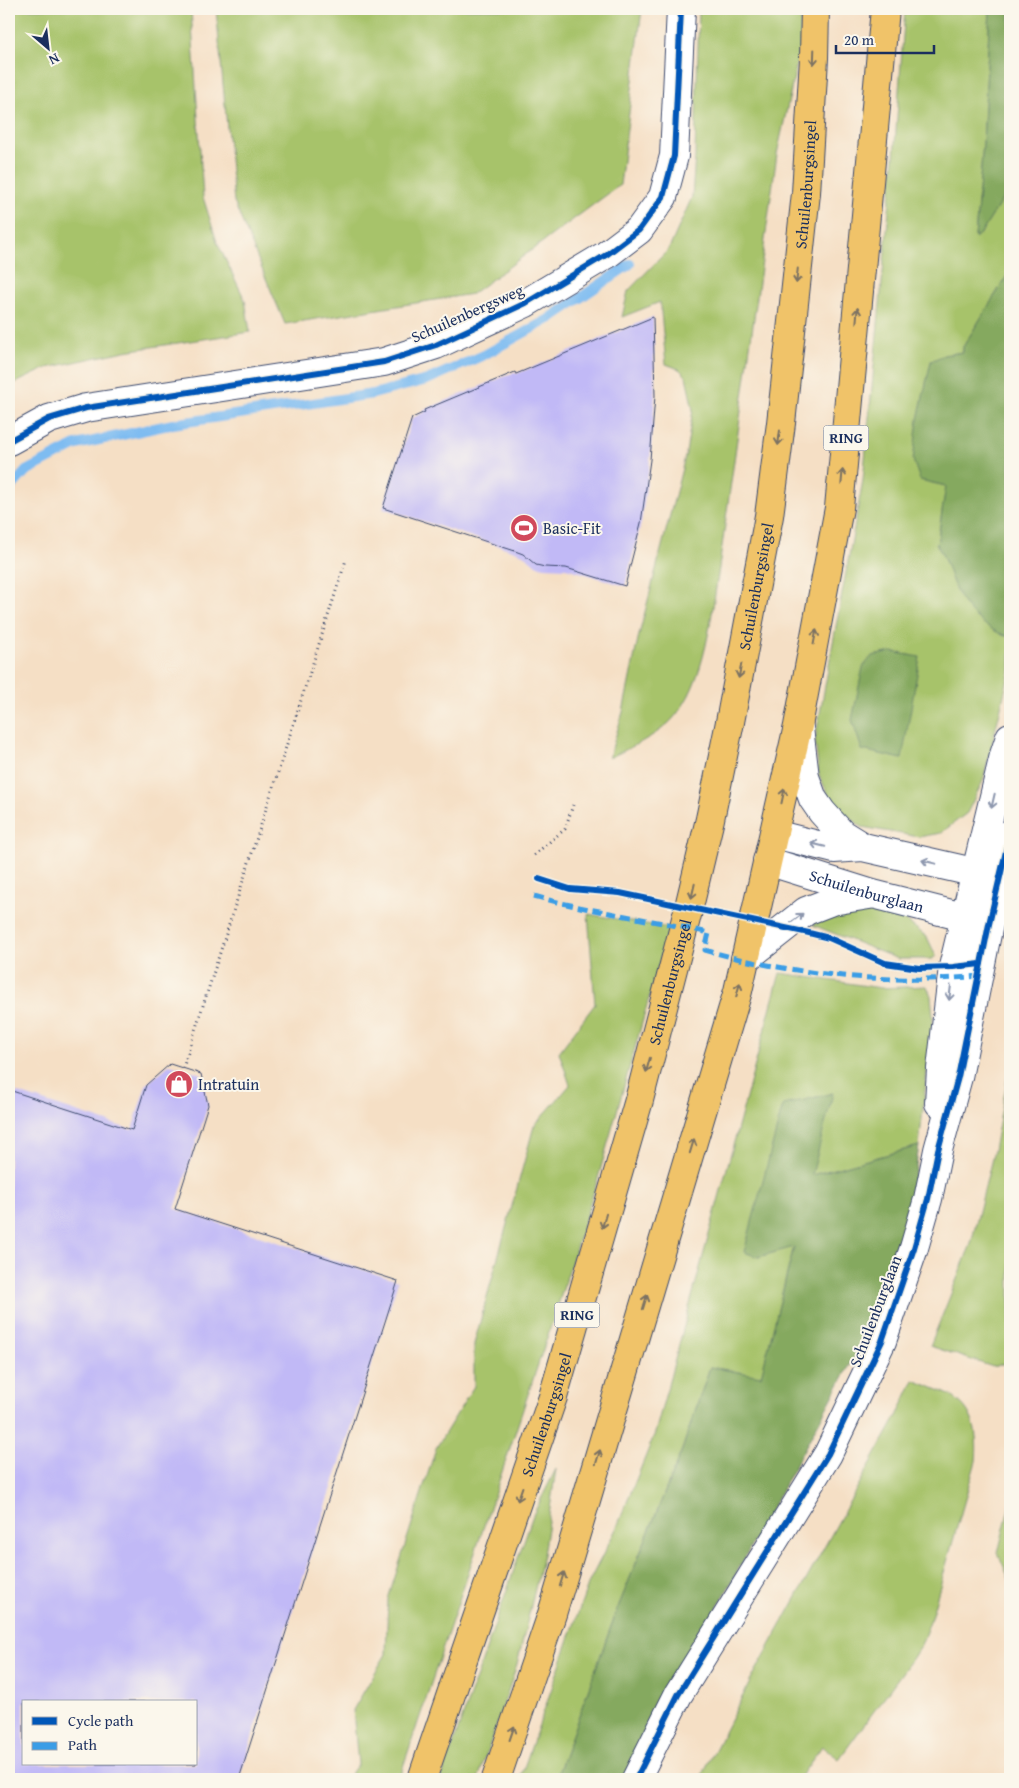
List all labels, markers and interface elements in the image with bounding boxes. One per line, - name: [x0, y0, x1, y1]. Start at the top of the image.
- north arrow: [22, 22, 72, 72]
- scale bar: [836, 22, 934, 54]
- text: 20 m: [844, 29, 875, 50]
- text: N: [45, 48, 63, 71]
- one-way arrow: [810, 49, 819, 65]
- street label: Schuilenburgsingel: [788, 119, 822, 250]
- one-way arrow: [792, 268, 802, 284]
- street label: Schuilenbergsweg: [407, 277, 527, 349]
- one-way arrow: [852, 307, 862, 323]
- road number: RING: [824, 426, 868, 450]
- one-way arrow: [774, 429, 784, 445]
- one-way arrow: [837, 469, 847, 485]
- sports icon: Basic-Fit: [509, 513, 539, 543]
- place label: Basic-Fit: [543, 516, 601, 540]
- street label: Schuilenburgsingel: [732, 520, 780, 652]
- one-way arrow: [811, 629, 820, 645]
- one-way arrow: [734, 662, 744, 678]
- one-way arrow: [779, 789, 788, 805]
- one-way arrow: [988, 792, 997, 808]
- one-way arrow: [811, 840, 827, 849]
- one-way arrow: [921, 857, 937, 866]
- street label: Schuilenburglaan: [806, 863, 926, 918]
- one-way arrow: [688, 882, 697, 898]
- one-way arrow: [790, 913, 804, 923]
- street label: Schuilenburgsingel: [642, 916, 698, 1047]
- one-way arrow: [734, 983, 743, 999]
- one-way arrow: [945, 985, 955, 1001]
- one-way arrow: [643, 1057, 652, 1073]
- shop icon: Intratuin: [164, 1069, 194, 1099]
- place label: Intratuin: [198, 1072, 259, 1096]
- one-way arrow: [687, 1138, 697, 1154]
- one-way arrow: [598, 1213, 608, 1229]
- street label: Schuilenburglaan: [843, 1252, 907, 1370]
- one-way arrow: [641, 1294, 651, 1310]
- road number: RING: [554, 1302, 600, 1328]
- street label: Schuilenburgsingel: [515, 1349, 577, 1480]
- one-way arrow: [594, 1450, 604, 1466]
- one-way arrow: [515, 1485, 524, 1501]
- one-way arrow: [558, 1571, 568, 1587]
- legend: [22, 1700, 198, 1766]
- text: Cycle path: [68, 1710, 134, 1731]
- one-way arrow: [507, 1725, 517, 1741]
- text: Path: [68, 1734, 97, 1755]

